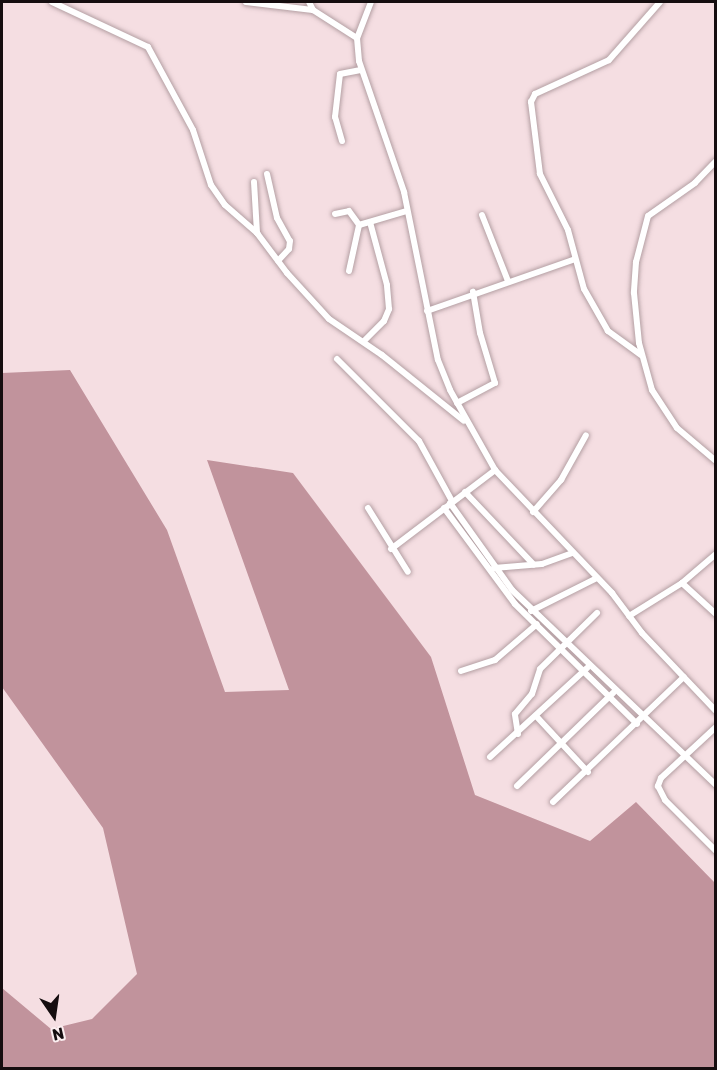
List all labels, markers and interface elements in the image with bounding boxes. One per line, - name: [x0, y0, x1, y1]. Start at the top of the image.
- north arrow: [24, 986, 84, 1046]
- text: N: [50, 1023, 66, 1045]

